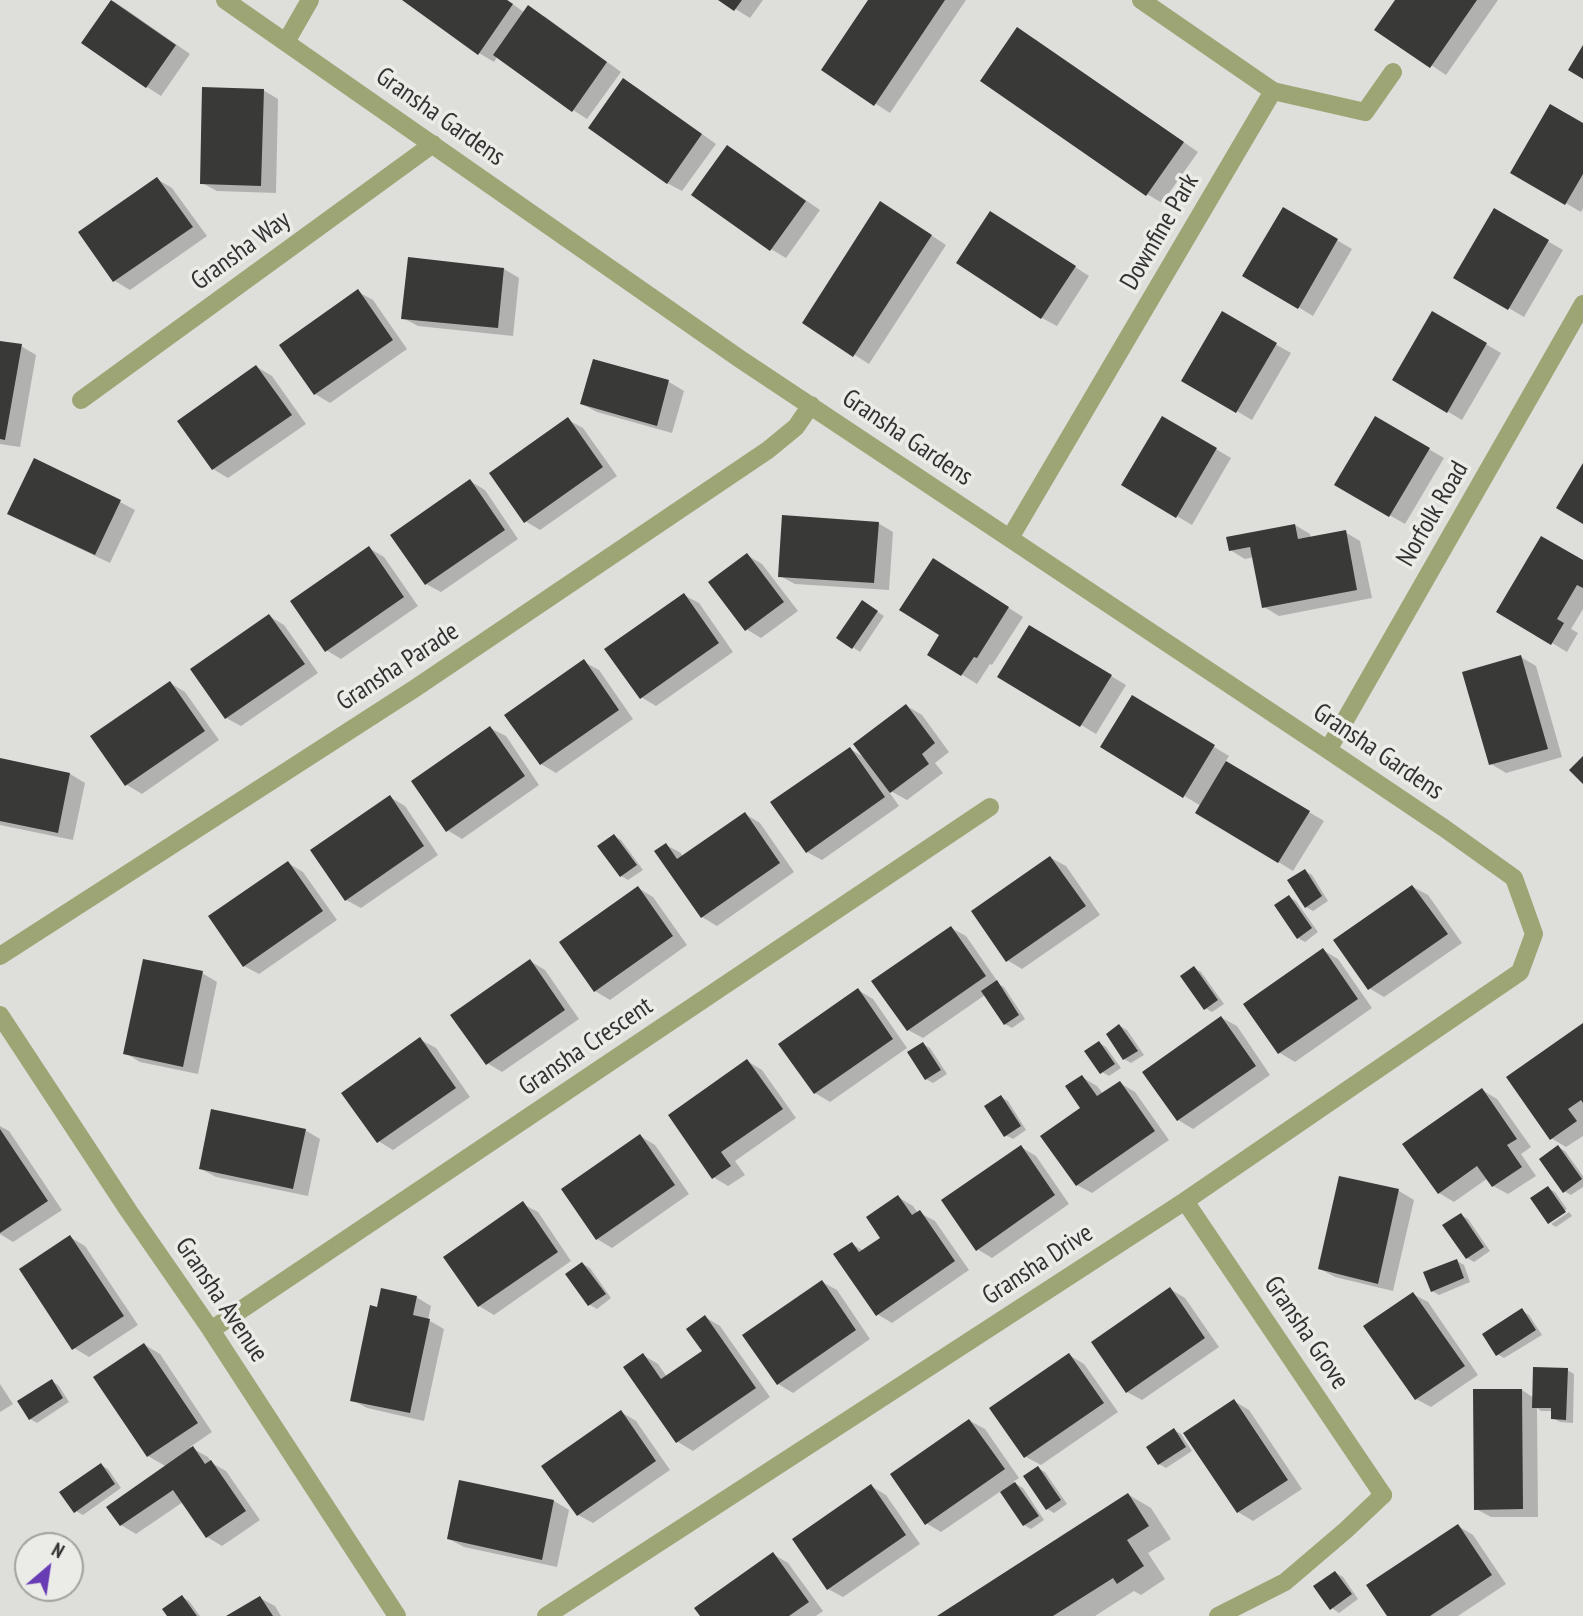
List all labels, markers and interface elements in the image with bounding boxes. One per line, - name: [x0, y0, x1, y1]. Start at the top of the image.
- street label: Gransha Gardens: [369, 61, 511, 173]
- street label: Downfine Park: [1114, 168, 1206, 296]
- street label: Gransha Way: [185, 205, 297, 297]
- street label: Gransha Gardens: [836, 383, 978, 493]
- street label: Norfolk Road: [1390, 456, 1476, 572]
- street label: Gransha Parade: [331, 616, 465, 718]
- street label: Gransha Gardens: [1307, 697, 1449, 807]
- street label: Gransha Crescent: [513, 991, 659, 1103]
- street label: Gransha Drive: [977, 1218, 1099, 1312]
- street label: Gransha Avenue: [168, 1232, 274, 1368]
- street label: Gransha Grove: [1257, 1271, 1355, 1395]
- north arrow: [14, 1532, 84, 1602]
- text: N: [48, 1537, 69, 1563]

